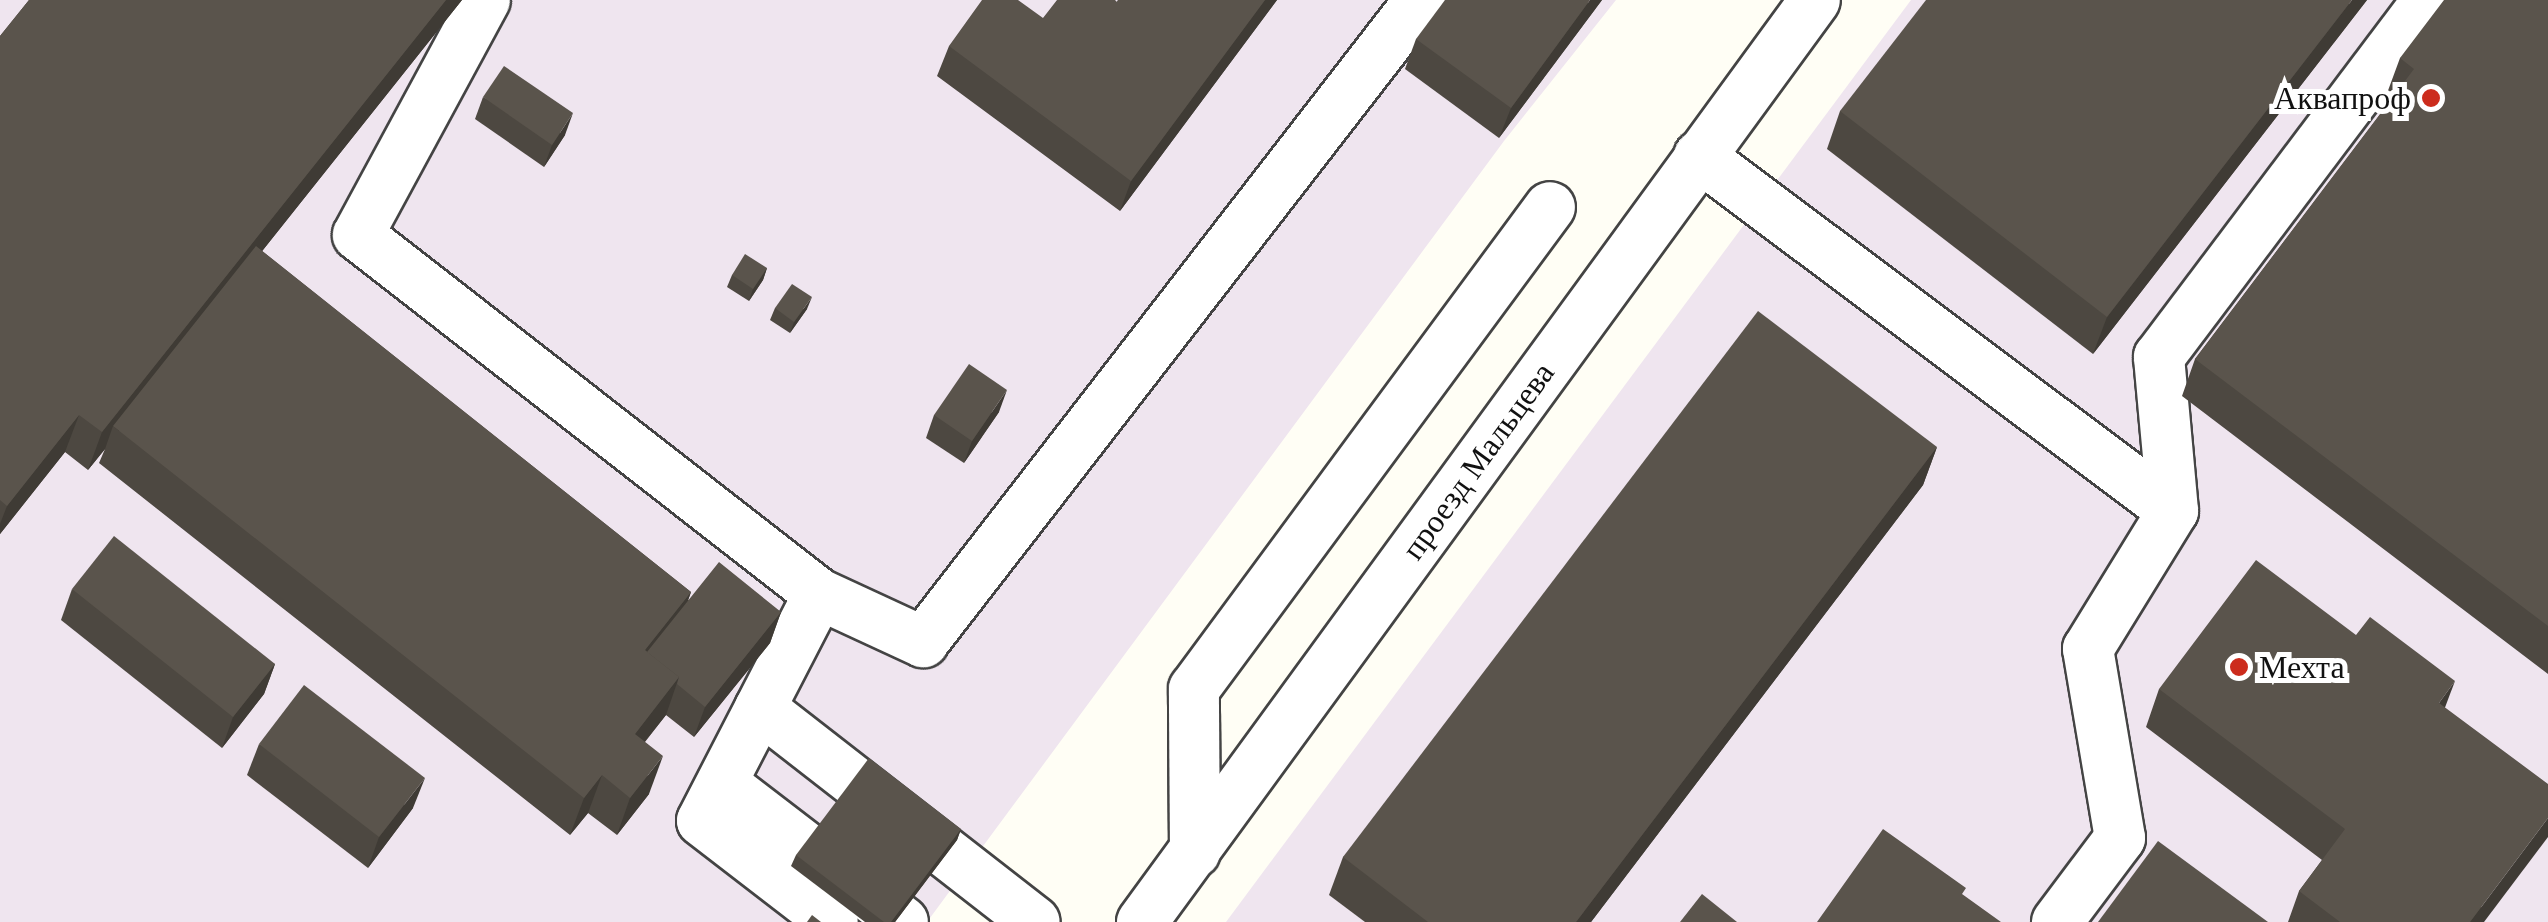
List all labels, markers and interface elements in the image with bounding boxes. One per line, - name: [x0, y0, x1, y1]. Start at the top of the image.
- place label: Аквапроф: [2274, 79, 2411, 117]
- marker: Аквапроф: [2420, 87, 2442, 109]
- street label: проезд Мальцева: [1394, 355, 1562, 567]
- place label: Мехта: [2259, 648, 2345, 686]
- marker: Мехта: [2228, 656, 2250, 678]

